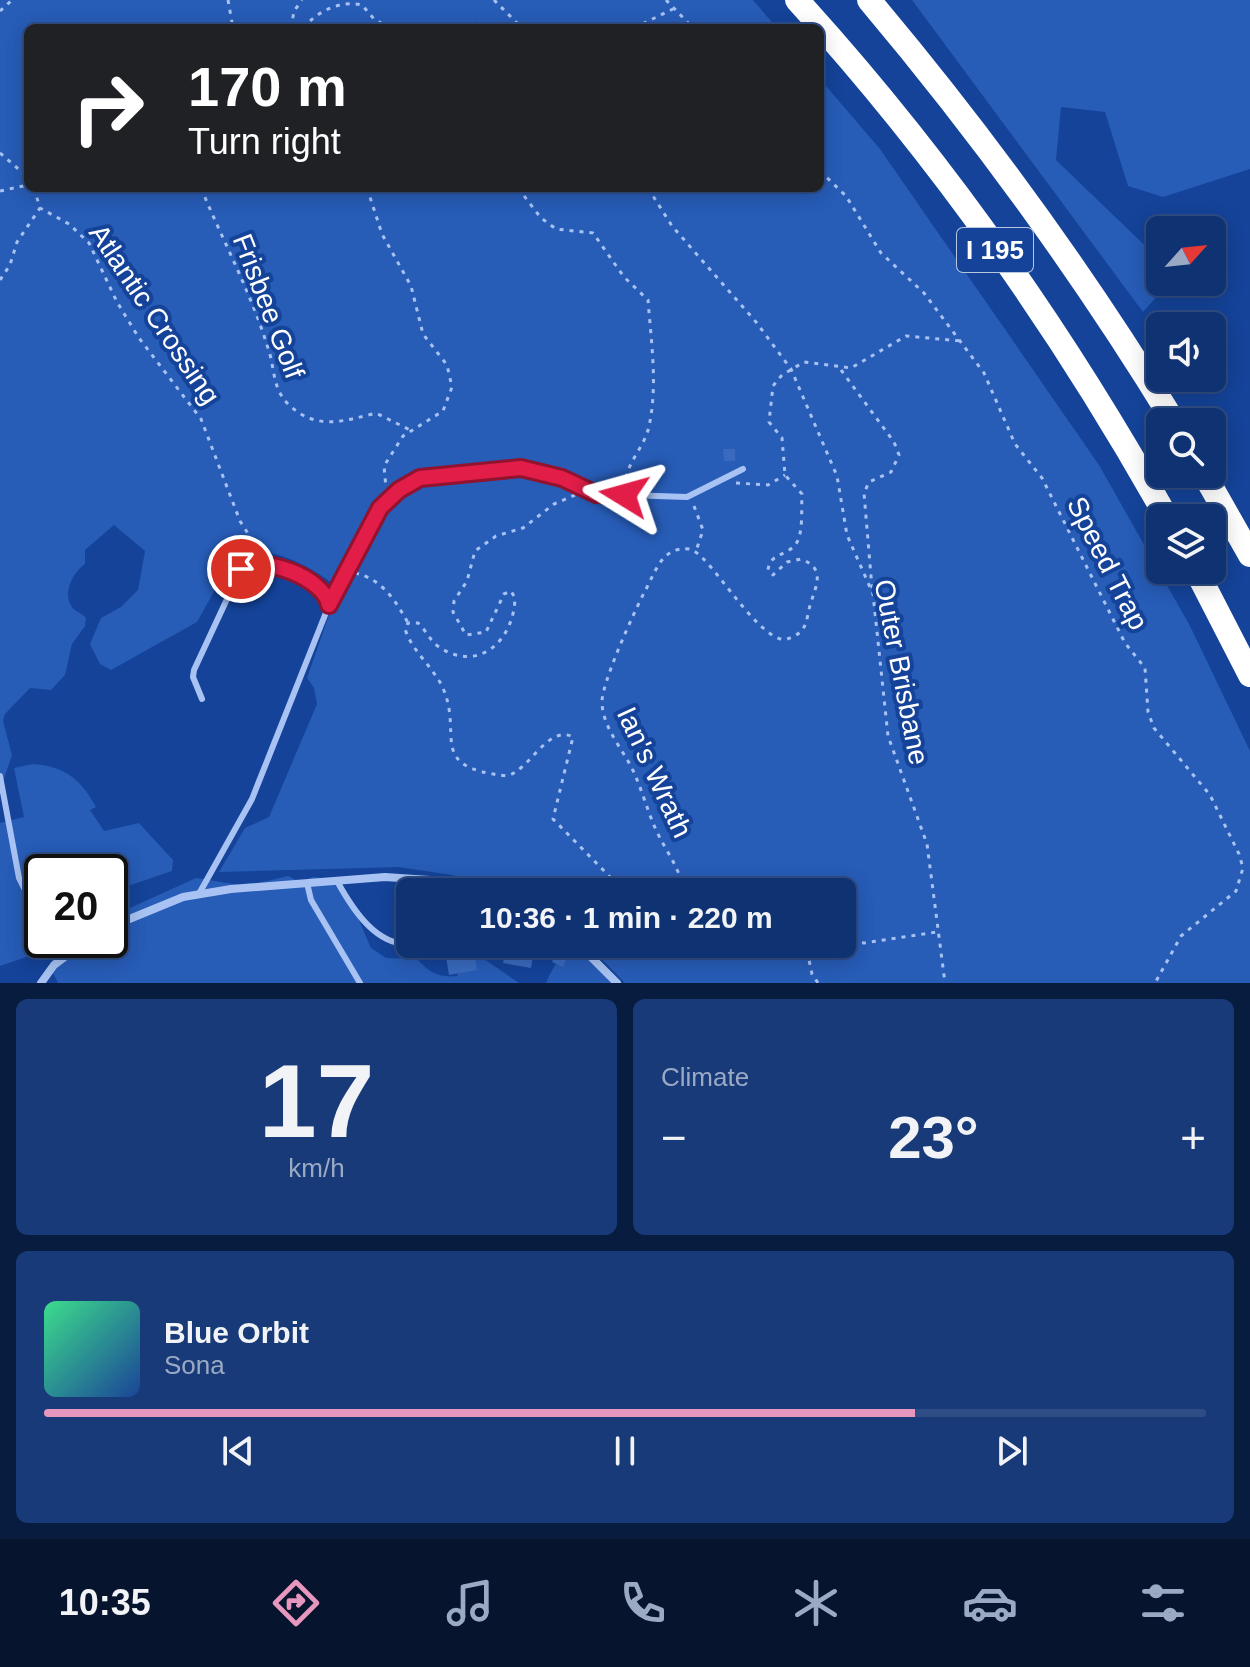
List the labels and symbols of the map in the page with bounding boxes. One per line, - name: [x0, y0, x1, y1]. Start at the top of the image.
- north arrow: [1146, 216, 1226, 296]
- street label: Atlantic Crossing: [83, 219, 226, 410]
- road number: I 195: [957, 228, 1033, 272]
- street label: Frisbee Golf: [227, 229, 310, 383]
- position arrow: [582, 453, 666, 537]
- street label: Speed Trap: [1061, 492, 1154, 635]
- pin: [207, 535, 275, 603]
- street label: Outer Brisbane: [868, 577, 935, 767]
- street label: Ian's Wrath: [611, 702, 698, 842]
- speed limit sign: 20: [24, 854, 128, 958]

